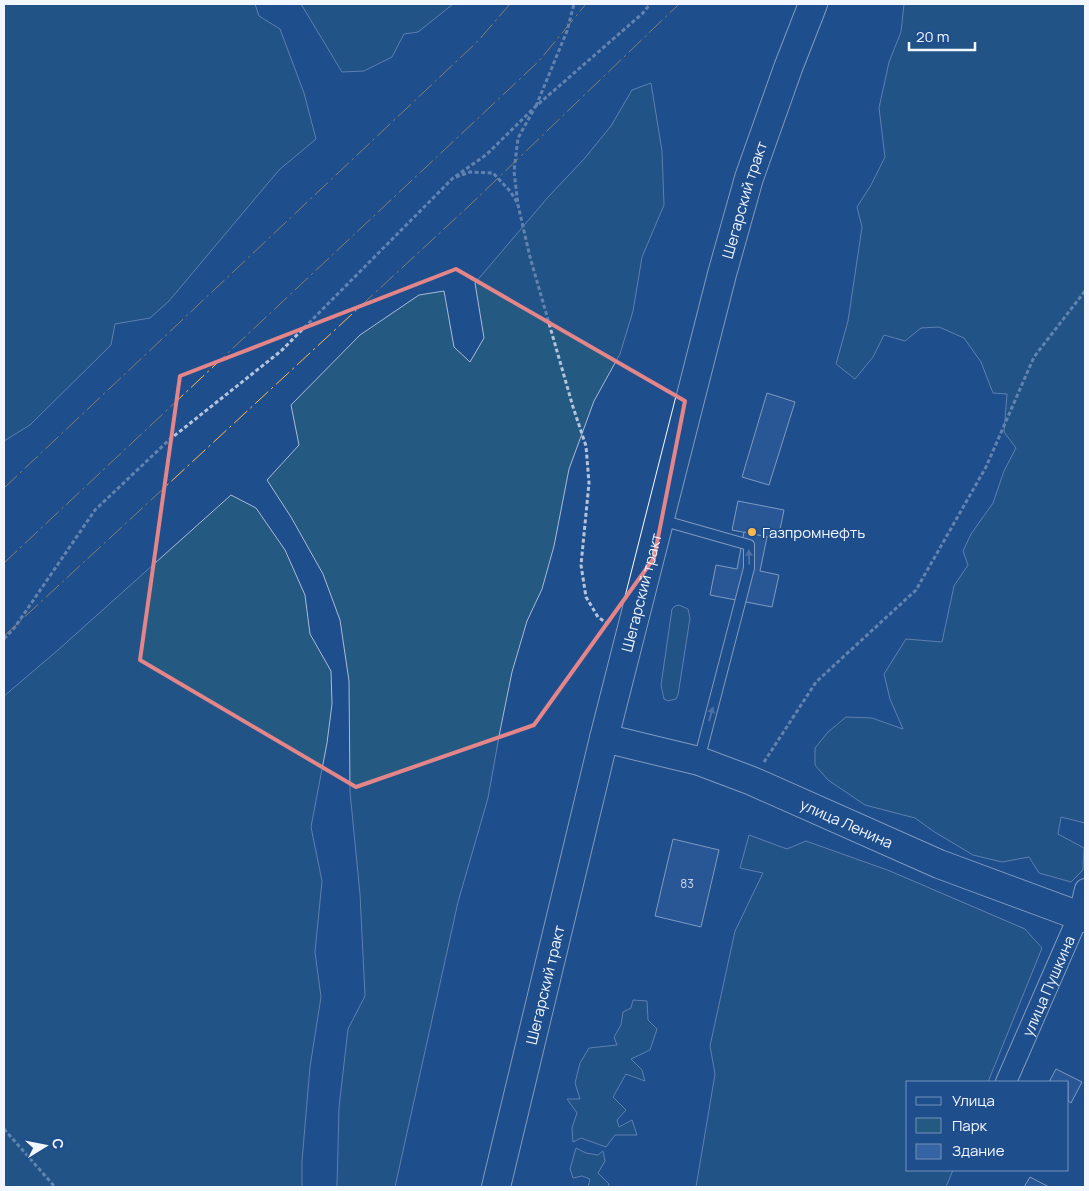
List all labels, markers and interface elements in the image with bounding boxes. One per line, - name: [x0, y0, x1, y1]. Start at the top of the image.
- scale bar: [909, 20, 975, 52]
- text: 20 m: [916, 26, 949, 47]
- street label: Шегарский тракт: [716, 138, 772, 261]
- place label: Газпромнефть: [762, 522, 865, 543]
- marker: Газпромнефть: [746, 526, 758, 538]
- street label: Шегарский тракт: [616, 530, 666, 654]
- one-way arrow: [745, 548, 753, 564]
- one-way arrow: [707, 707, 715, 722]
- street label: улица Ленина: [797, 793, 896, 853]
- house number: 83: [680, 875, 694, 892]
- street label: Шегарский тракт: [520, 923, 569, 1047]
- street label: улица Пушкина: [1017, 932, 1079, 1040]
- legend: [906, 1081, 1069, 1171]
- text: Улица: [952, 1090, 995, 1111]
- text: Парк: [952, 1115, 988, 1136]
- north arrow: [20, 1121, 70, 1171]
- text: С: [48, 1137, 69, 1150]
- text: Здание: [952, 1140, 1005, 1161]

